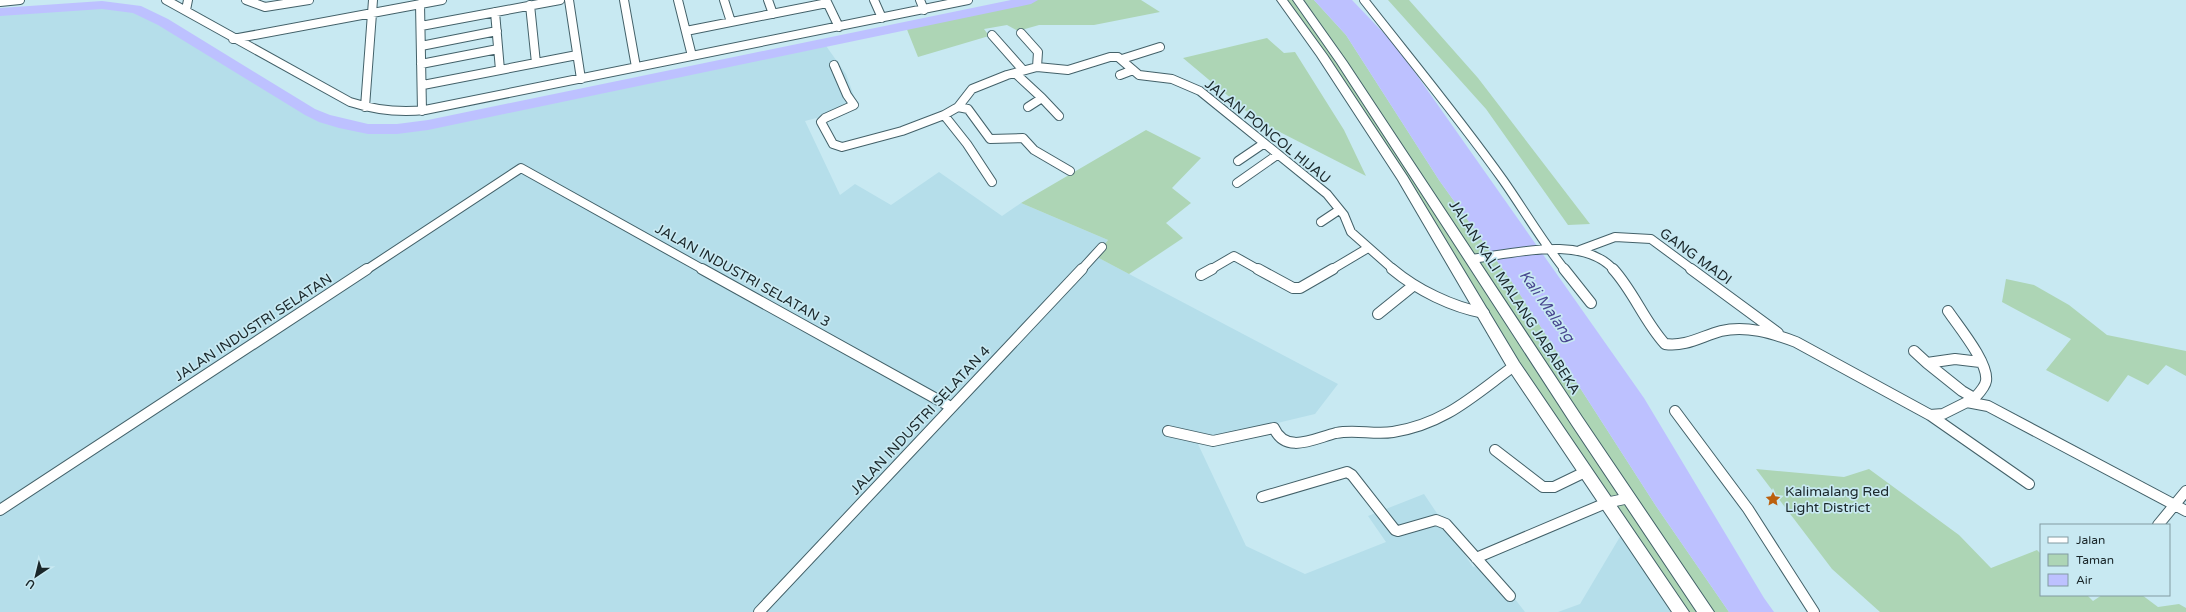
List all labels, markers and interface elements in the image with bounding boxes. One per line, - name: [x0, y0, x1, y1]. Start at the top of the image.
- street label: JALAN PONCOL HIJAU: [1202, 76, 1334, 187]
- street label: JALAN KALI MALANG JABABEKA: [1445, 197, 1584, 398]
- street label: JALAN INDUSTRI SELATAN 3: [652, 220, 833, 331]
- street label: GANG MADI: [1656, 225, 1735, 288]
- water label: Kali Malang: [1516, 267, 1579, 347]
- street label: JALAN INDUSTRI SELATAN: [171, 270, 335, 385]
- street label: JALAN INDUSTRI SELATAN 4: [847, 342, 994, 498]
- place label: Kalimalang Red Light District: [1785, 483, 1889, 516]
- place icon: Kalimalang Red Light District: [1764, 490, 1782, 508]
- legend: [2040, 524, 2170, 596]
- text: Jalan: [2076, 533, 2105, 547]
- text: Taman: [2076, 553, 2114, 567]
- north arrow: [16, 556, 56, 596]
- text: Air: [2076, 573, 2093, 587]
- text: U: [23, 576, 38, 591]

